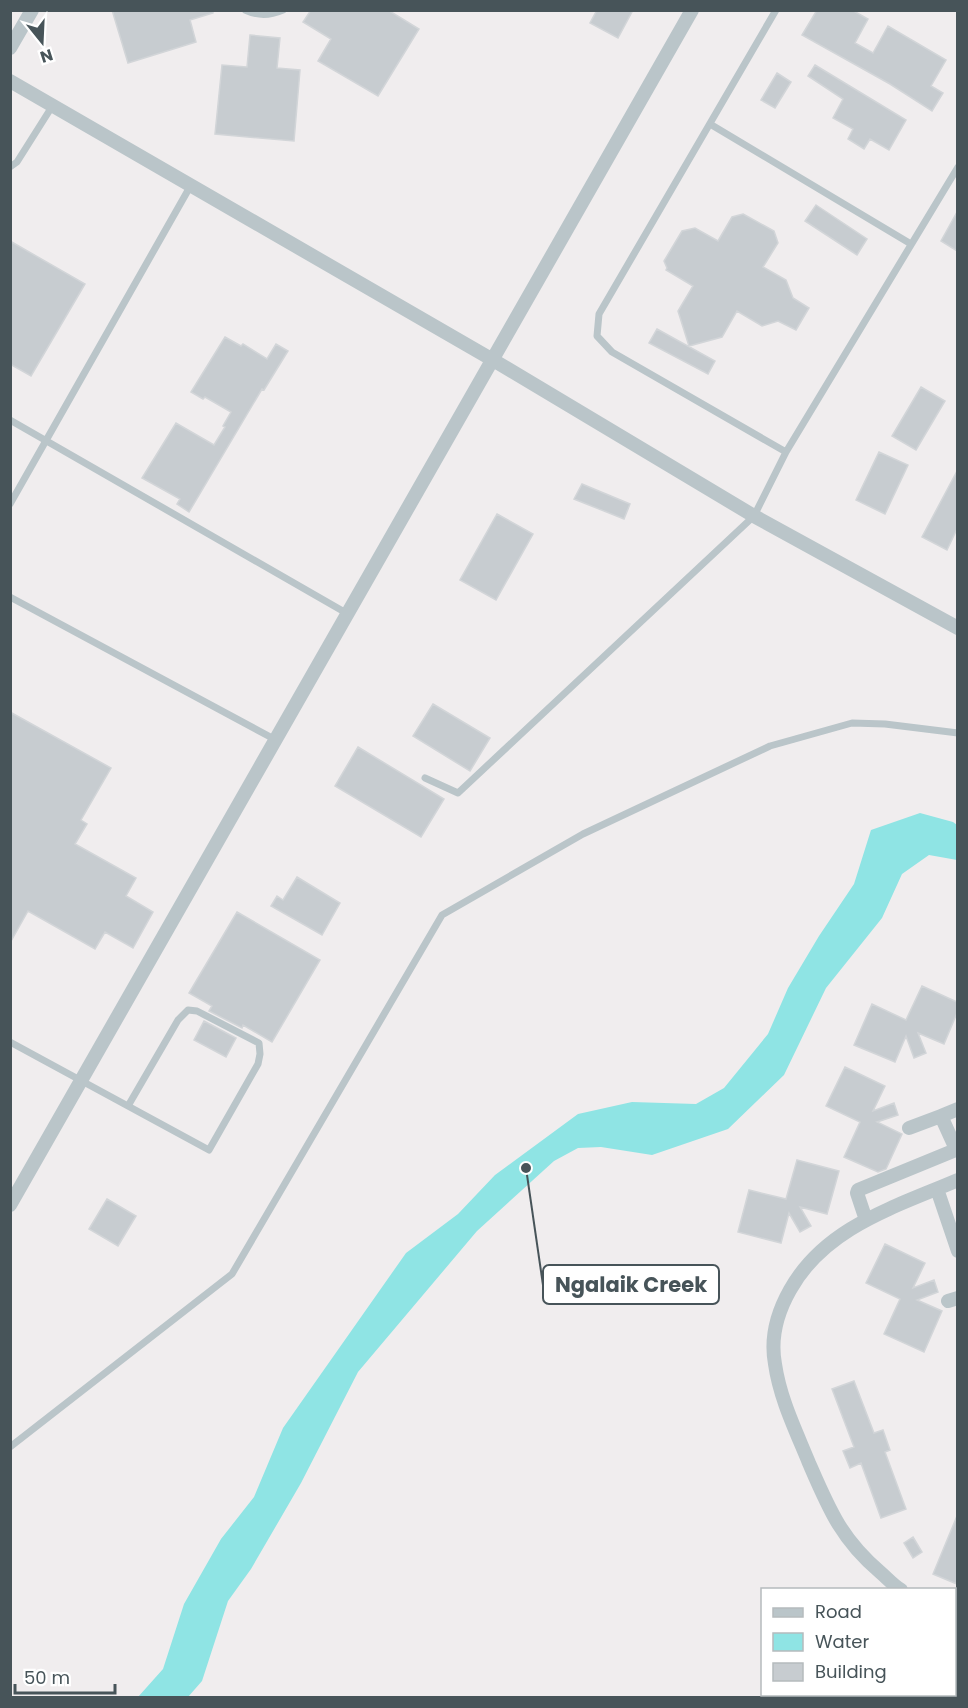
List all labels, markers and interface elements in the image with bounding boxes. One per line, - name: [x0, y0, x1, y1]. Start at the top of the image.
- north arrow: [12, 12, 72, 72]
- text: N: [37, 43, 56, 69]
- callout: Ngalaik Creek: [543, 1265, 719, 1304]
- text: Ngalaik Creek: [555, 1270, 707, 1299]
- legend: [761, 1588, 956, 1696]
- text: Road: [815, 1599, 862, 1624]
- text: Water: [815, 1629, 869, 1654]
- scale bar: [15, 1657, 116, 1695]
- text: Building: [815, 1659, 887, 1684]
- text: 50 m: [24, 1665, 70, 1690]

